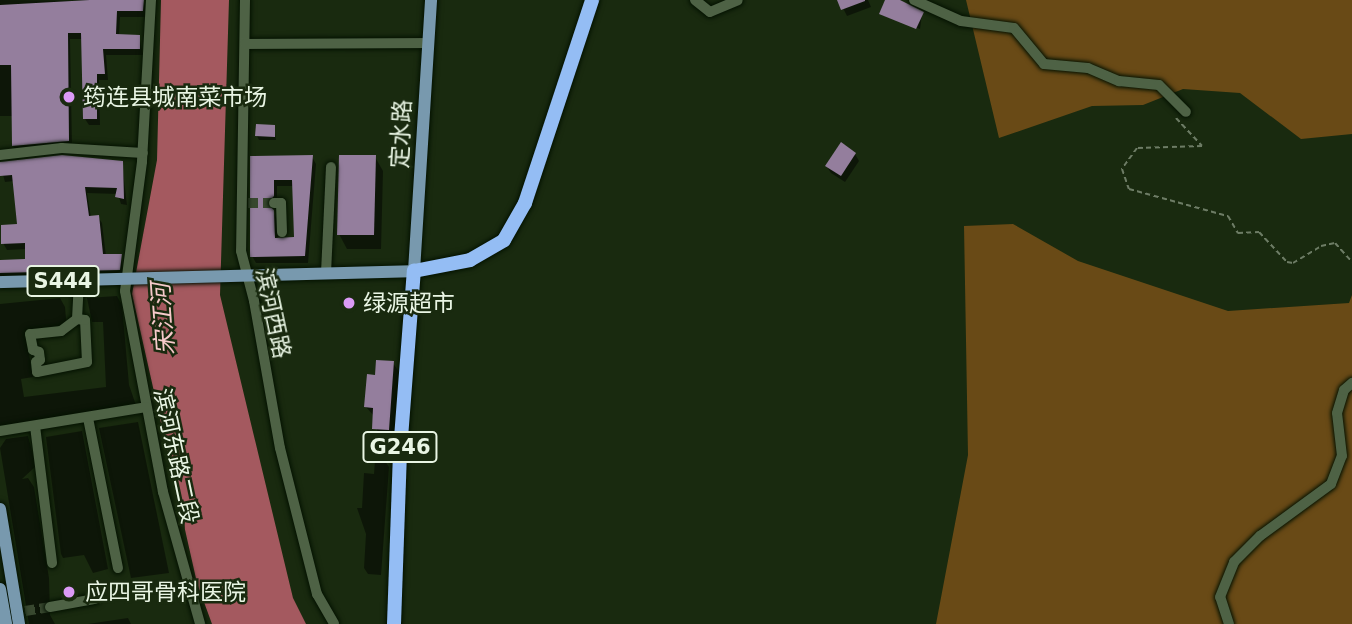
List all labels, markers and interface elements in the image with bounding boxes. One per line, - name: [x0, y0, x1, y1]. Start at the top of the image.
- place label: 筠连县城南菜市场: [83, 83, 267, 111]
- marker: 筠连县城南菜市场: [61, 89, 77, 105]
- street label: 定水路: [385, 99, 417, 169]
- road number: S444: [26, 264, 100, 298]
- street label: 滨河西路: [250, 265, 296, 361]
- water label: 宋江河: [147, 282, 181, 356]
- place label: 绿源超市: [363, 289, 455, 317]
- marker: 绿源超市: [341, 295, 357, 311]
- street label: 滨河东路二段: [148, 386, 204, 526]
- road number: G246: [362, 430, 438, 464]
- place label: 应四哥骨科医院: [85, 578, 246, 606]
- marker: 应四哥骨科医院: [59, 582, 79, 602]

